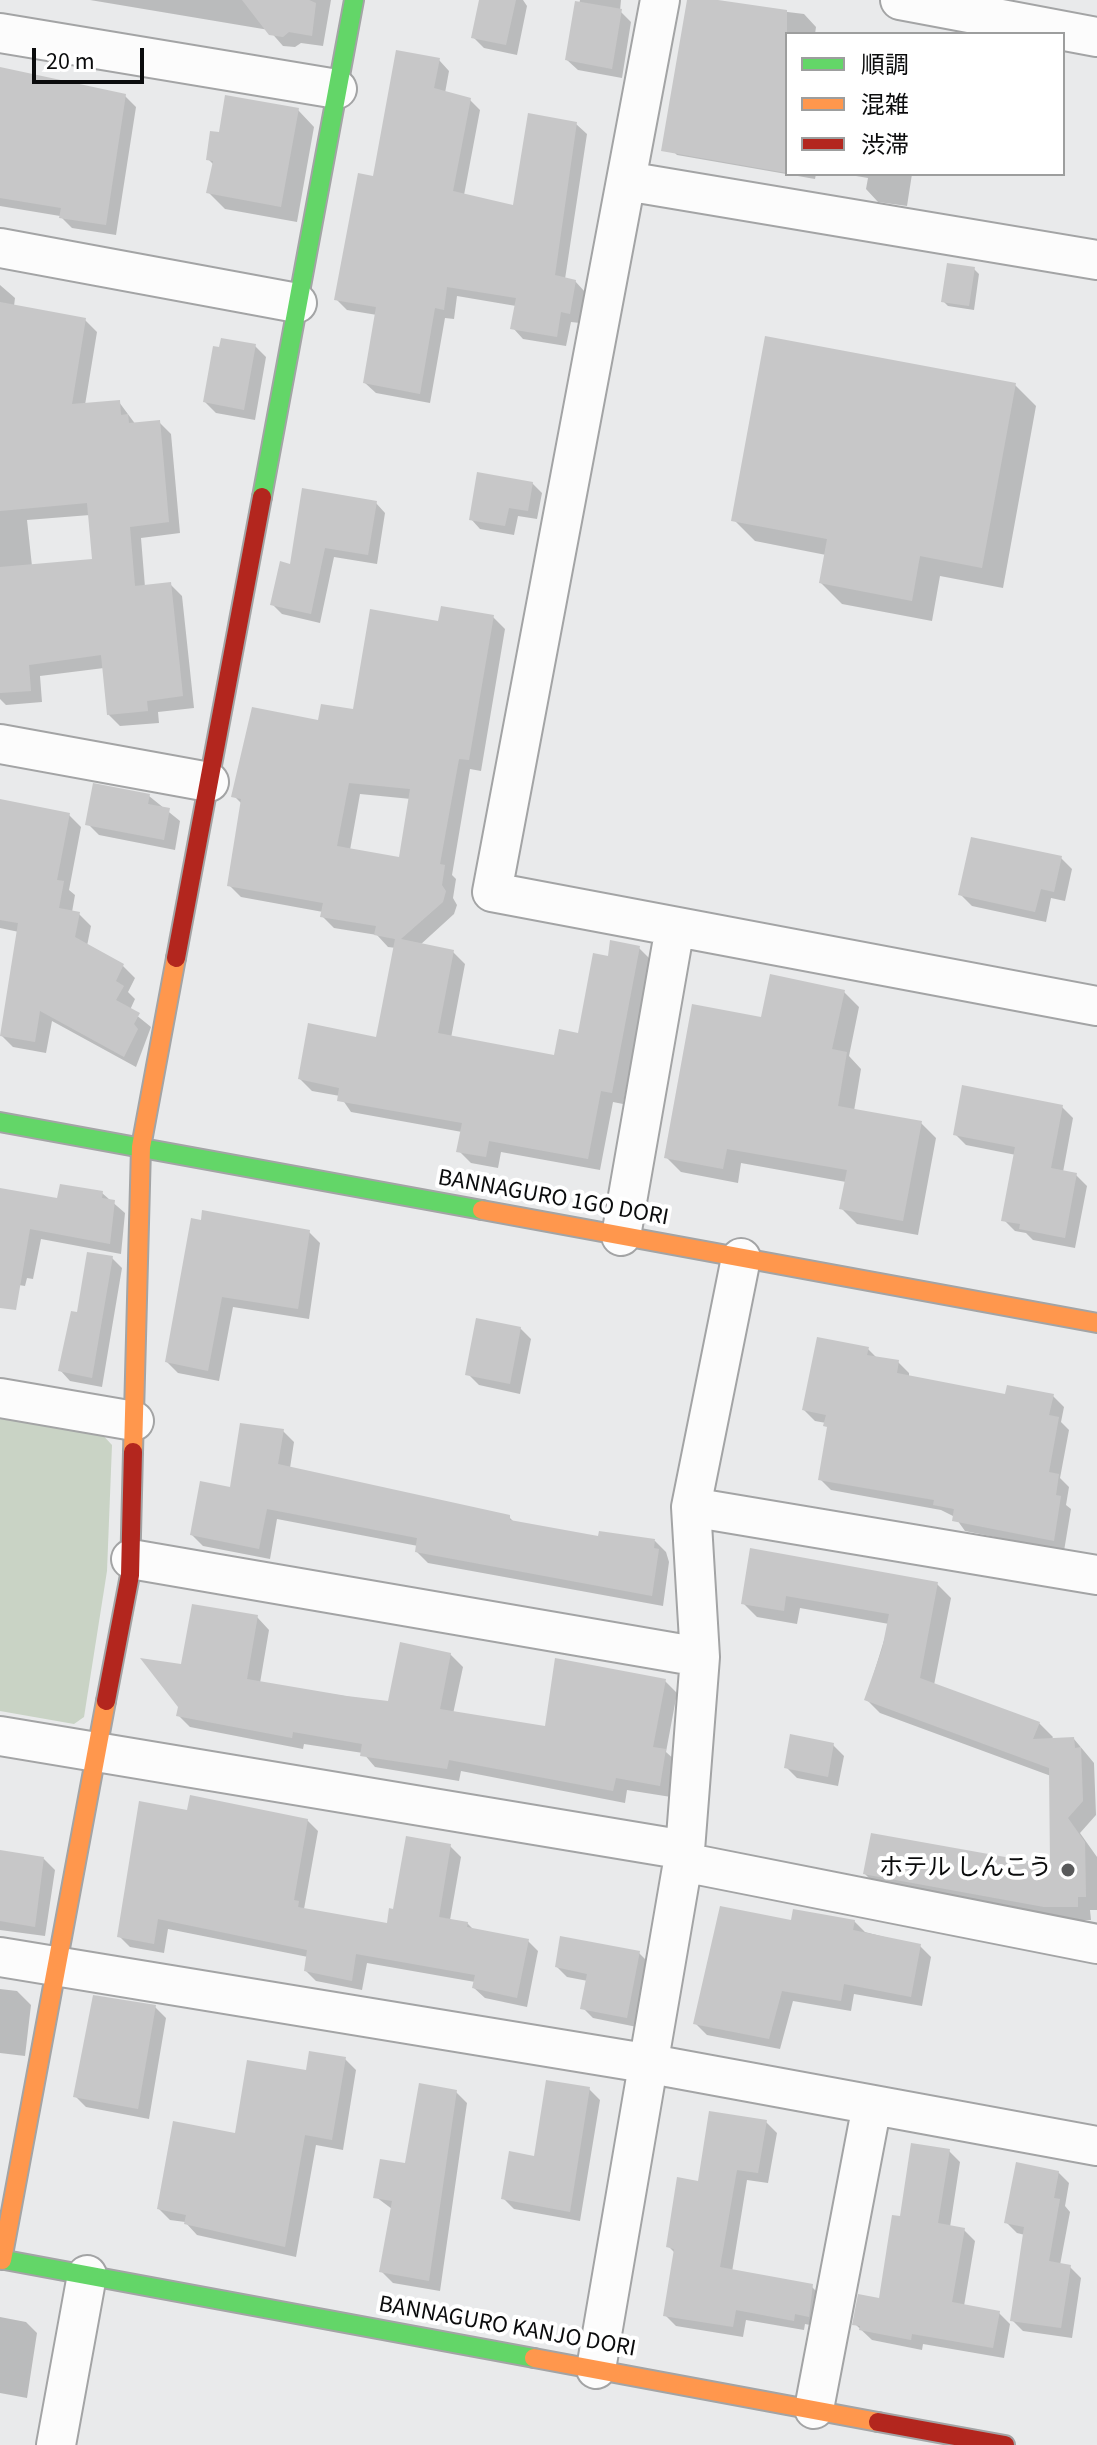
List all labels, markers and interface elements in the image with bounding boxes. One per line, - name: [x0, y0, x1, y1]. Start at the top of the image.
- scale bar: [36, 32, 148, 82]
- legend: [785, 32, 1065, 176]
- text: 20 m: [46, 44, 95, 79]
- text: 順調: [861, 48, 909, 83]
- text: 混雑: [861, 88, 909, 123]
- text: 渋滞: [861, 128, 909, 163]
- street label: BANNAGURO 1GO DORI: [435, 1165, 671, 1233]
- place label: ホテル しんこう: [879, 1856, 1052, 1884]
- marker: ホテル しんこう: [1059, 1861, 1077, 1879]
- street label: BANNAGURO KANJO DORI: [376, 2291, 638, 2365]

